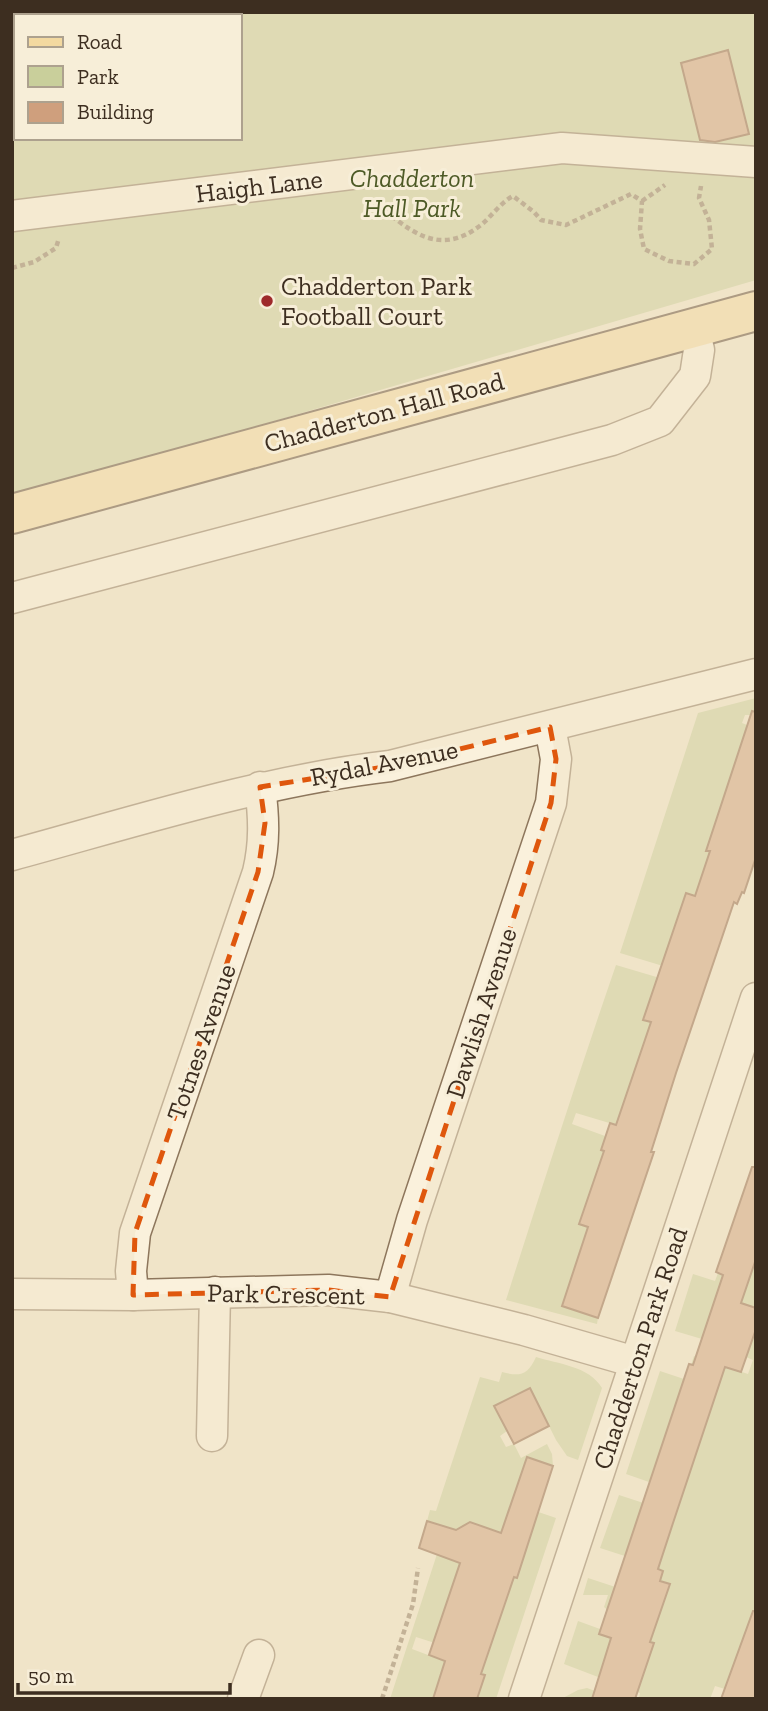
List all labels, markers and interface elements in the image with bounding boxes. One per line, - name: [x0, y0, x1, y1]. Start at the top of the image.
- legend: [14, 14, 242, 140]
- text: Road: [77, 29, 123, 54]
- text: Park: [77, 64, 119, 89]
- text: Building: [77, 99, 154, 124]
- street label: Haigh Lane: [194, 162, 324, 210]
- park label: Chadderton Hall Park: [350, 162, 474, 224]
- place label: Chadderton Park Football Court: [281, 270, 472, 332]
- marker: Chadderton Park Football Court: [259, 293, 275, 309]
- street label: Chadderton Hall Road: [261, 365, 507, 459]
- street label: Rydal Avenue: [307, 733, 461, 793]
- street label: Dawlish Avenue: [438, 924, 524, 1102]
- street label: Totnes Avenue: [159, 960, 243, 1124]
- street label: Chadderton Park Road: [586, 1223, 694, 1473]
- street label: Park Crescent: [207, 1277, 365, 1311]
- scale bar: [18, 1652, 229, 1696]
- text: 50 m: [28, 1663, 74, 1688]

